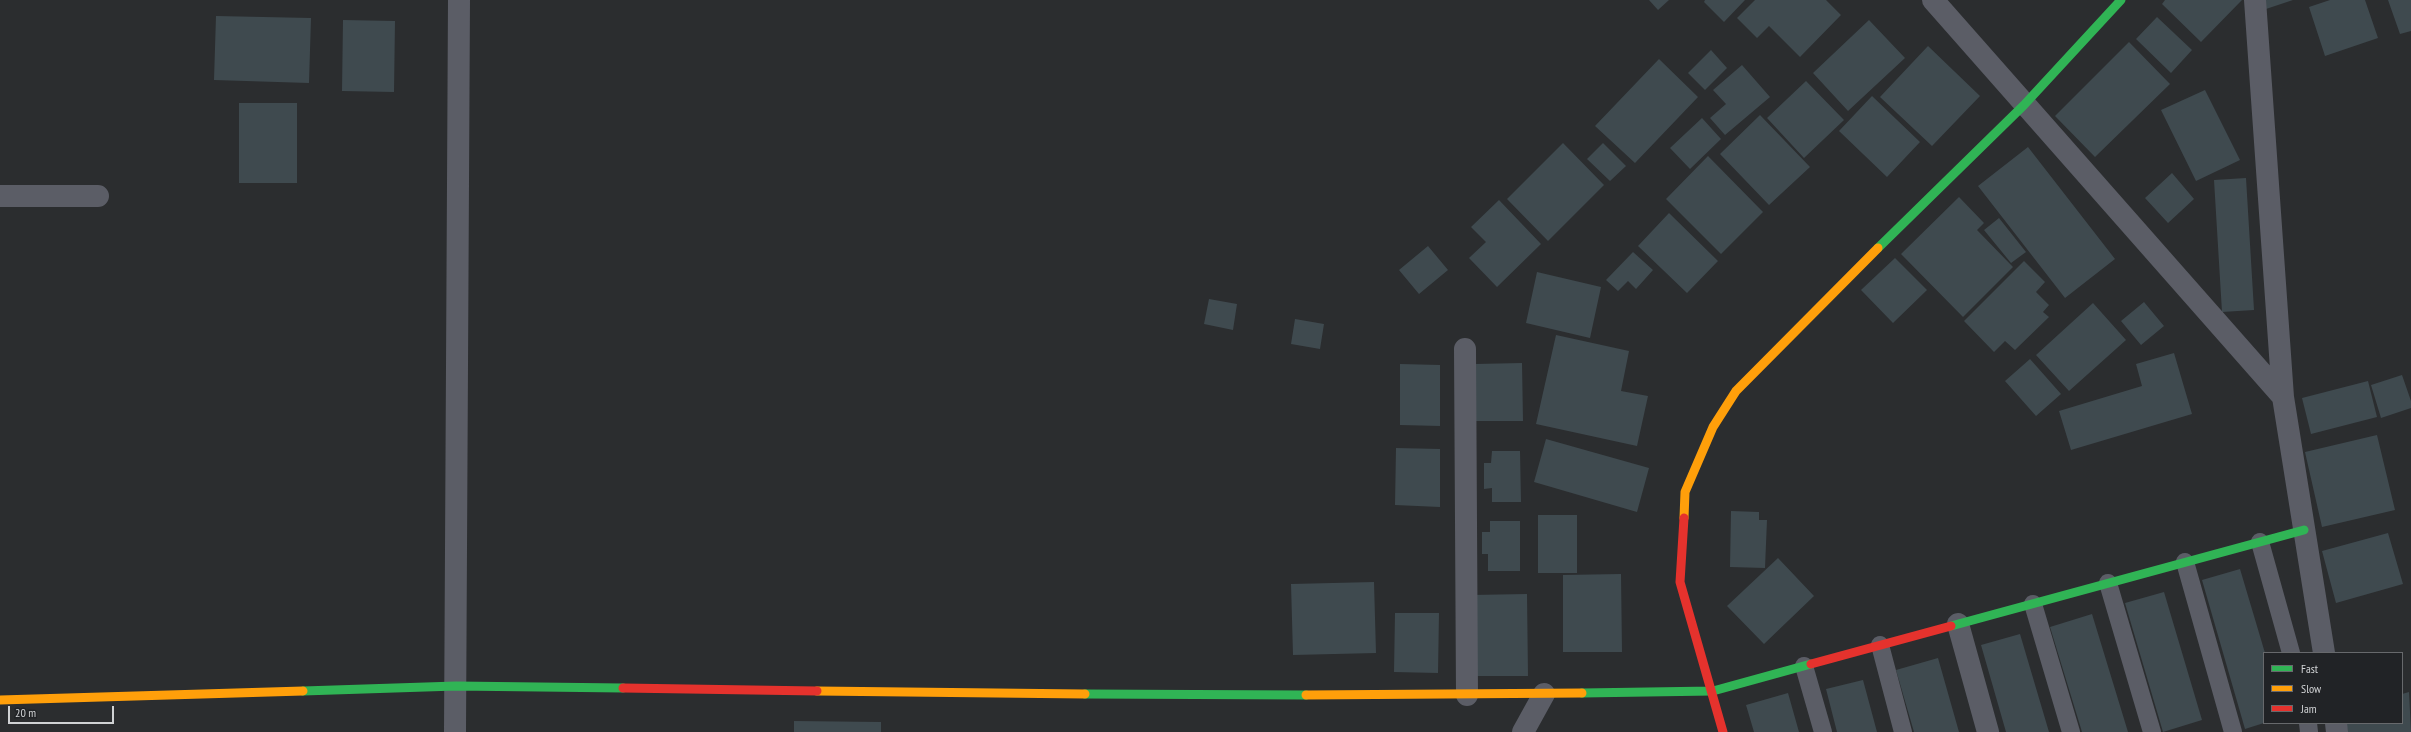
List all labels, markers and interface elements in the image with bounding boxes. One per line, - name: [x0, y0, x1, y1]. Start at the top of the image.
- legend: [2263, 652, 2403, 724]
- text: Fast: [2301, 661, 2318, 676]
- text: Slow: [2301, 681, 2321, 696]
- scale bar: [10, 698, 116, 724]
- text: Jam: [2301, 701, 2317, 716]
- text: 20 m: [15, 705, 36, 720]

